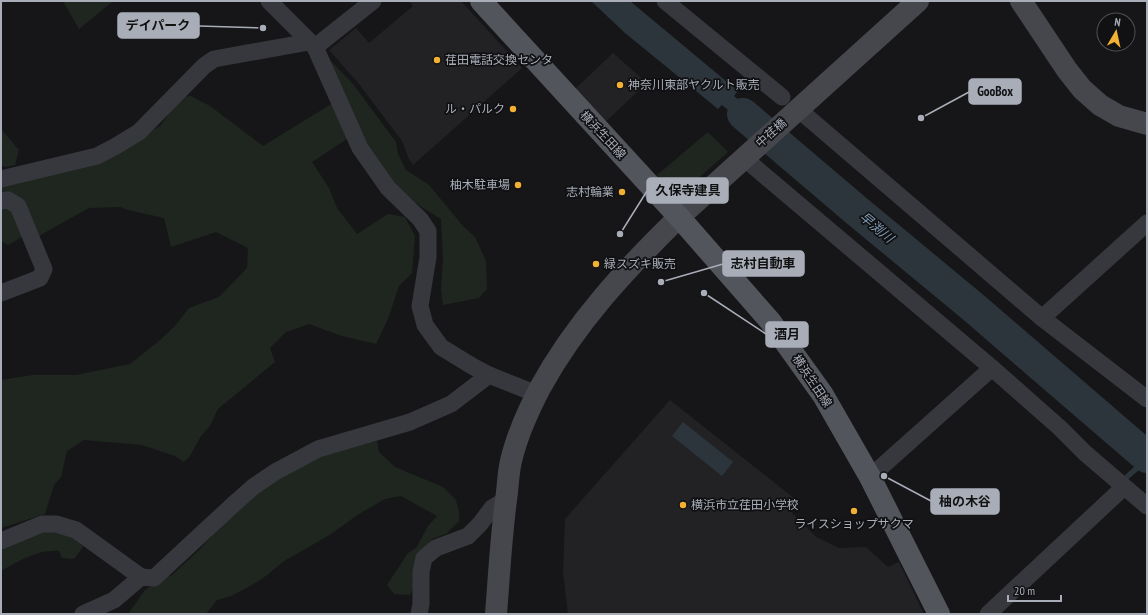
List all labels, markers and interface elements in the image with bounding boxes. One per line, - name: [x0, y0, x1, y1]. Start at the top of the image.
- north arrow: [1096, 12, 1136, 52]
- callout: デイパーク: [118, 13, 199, 38]
- text: N: [1114, 15, 1122, 30]
- text: デイパーク: [126, 17, 190, 34]
- place label: 荏田電話交換センタ: [445, 52, 553, 67]
- marker: 荏田電話交換センタ: [432, 55, 442, 65]
- place label: 神奈川東部ヤクルト販売: [628, 77, 760, 92]
- callout: GooBox: [969, 79, 1021, 104]
- marker: 神奈川東部ヤクルト販売: [615, 80, 625, 90]
- text: GooBox: [977, 83, 1013, 100]
- place label: ル・パルク: [445, 101, 505, 116]
- marker: ル・パルク: [508, 104, 518, 114]
- street label: 横浜生田線: [577, 108, 629, 162]
- street label: 中荏橋: [752, 115, 789, 150]
- place label: 柚木駐車場: [450, 177, 510, 192]
- callout: 久保寺建具: [647, 178, 728, 203]
- marker: 柚木駐車場: [513, 180, 523, 190]
- text: 久保寺建具: [655, 182, 721, 199]
- place label: 志村輪業: [566, 184, 614, 199]
- marker: 志村輪業: [617, 187, 627, 197]
- water label: 早渕川: [856, 208, 899, 248]
- callout: 志村自動車: [723, 251, 804, 276]
- text: 志村自動車: [730, 255, 796, 272]
- place label: 緑スズキ販売: [604, 256, 676, 271]
- marker: 緑スズキ販売: [591, 259, 601, 269]
- callout: 酒月: [766, 322, 808, 347]
- text: 酒月: [774, 326, 800, 343]
- street label: 横浜生田線: [789, 352, 835, 410]
- callout: 柚の木谷: [931, 489, 999, 514]
- text: 柚の木谷: [939, 493, 991, 510]
- place label: 横浜市立荏田小学校: [691, 497, 799, 512]
- marker: 横浜市立荏田小学校: [678, 500, 688, 510]
- marker: ライスショップサクマ: [849, 506, 859, 516]
- place label: ライスショップサクマ: [794, 516, 914, 531]
- scale bar: [1008, 577, 1061, 603]
- text: 20 m: [1014, 583, 1035, 598]

